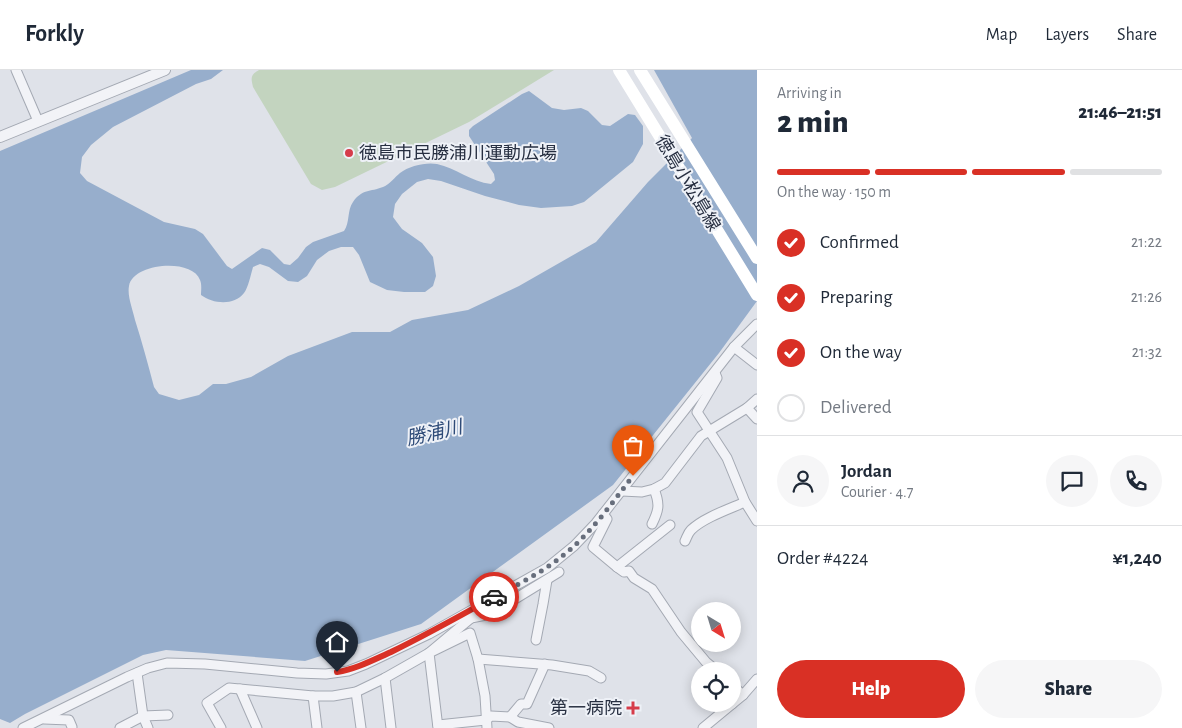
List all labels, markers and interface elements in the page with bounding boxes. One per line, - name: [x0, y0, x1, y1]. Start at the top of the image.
- text: Forkly: [25, 22, 84, 46]
- text: Map: [986, 26, 1017, 44]
- text: Layers: [1045, 26, 1089, 44]
- text: Share: [1117, 26, 1157, 44]
- text: Arriving in: [777, 85, 842, 101]
- text: 21:46–21:51: [1078, 103, 1162, 122]
- text: 2 min: [777, 106, 849, 138]
- street label: 徳島小松島線: [652, 132, 724, 234]
- place label: 徳島市民勝浦川運動広場: [359, 143, 557, 163]
- marker: 徳島市民勝浦川運動広場: [343, 147, 355, 159]
- text: On the way · 150 m: [777, 184, 891, 200]
- icon: check: [777, 229, 805, 257]
- text: Confirmed: [820, 233, 899, 252]
- text: 21:22: [1131, 234, 1162, 250]
- icon: check: [777, 284, 805, 312]
- text: Preparing: [820, 288, 893, 307]
- text: 21:26: [1131, 289, 1162, 305]
- icon: check: [777, 339, 805, 367]
- text: On the way: [820, 343, 902, 362]
- text: 21:32: [1132, 344, 1162, 360]
- text: Delivered: [820, 398, 892, 417]
- water label: 勝浦川: [404, 416, 466, 449]
- pin: [612, 425, 654, 476]
- icon: bag: [619, 432, 647, 460]
- button: person: [777, 455, 829, 507]
- button: chat: [1046, 455, 1098, 507]
- button: phone: [1110, 455, 1162, 507]
- text: Jordan: [841, 462, 892, 481]
- text: Courier · 4.7: [841, 484, 913, 500]
- text: Order #4224: [777, 549, 868, 568]
- text: ¥1,240: [1112, 549, 1162, 568]
- courier: [469, 572, 519, 622]
- icon: car: [480, 583, 508, 611]
- north arrow: [691, 602, 741, 652]
- map controls: [691, 602, 741, 712]
- pin: [316, 621, 358, 672]
- icon: home: [323, 628, 351, 656]
- button: Help: [777, 660, 965, 718]
- button: Share: [975, 660, 1162, 718]
- button: locate: [691, 662, 741, 712]
- place label: 第一病院: [550, 698, 622, 718]
- marker: 第一病院: [626, 701, 640, 715]

